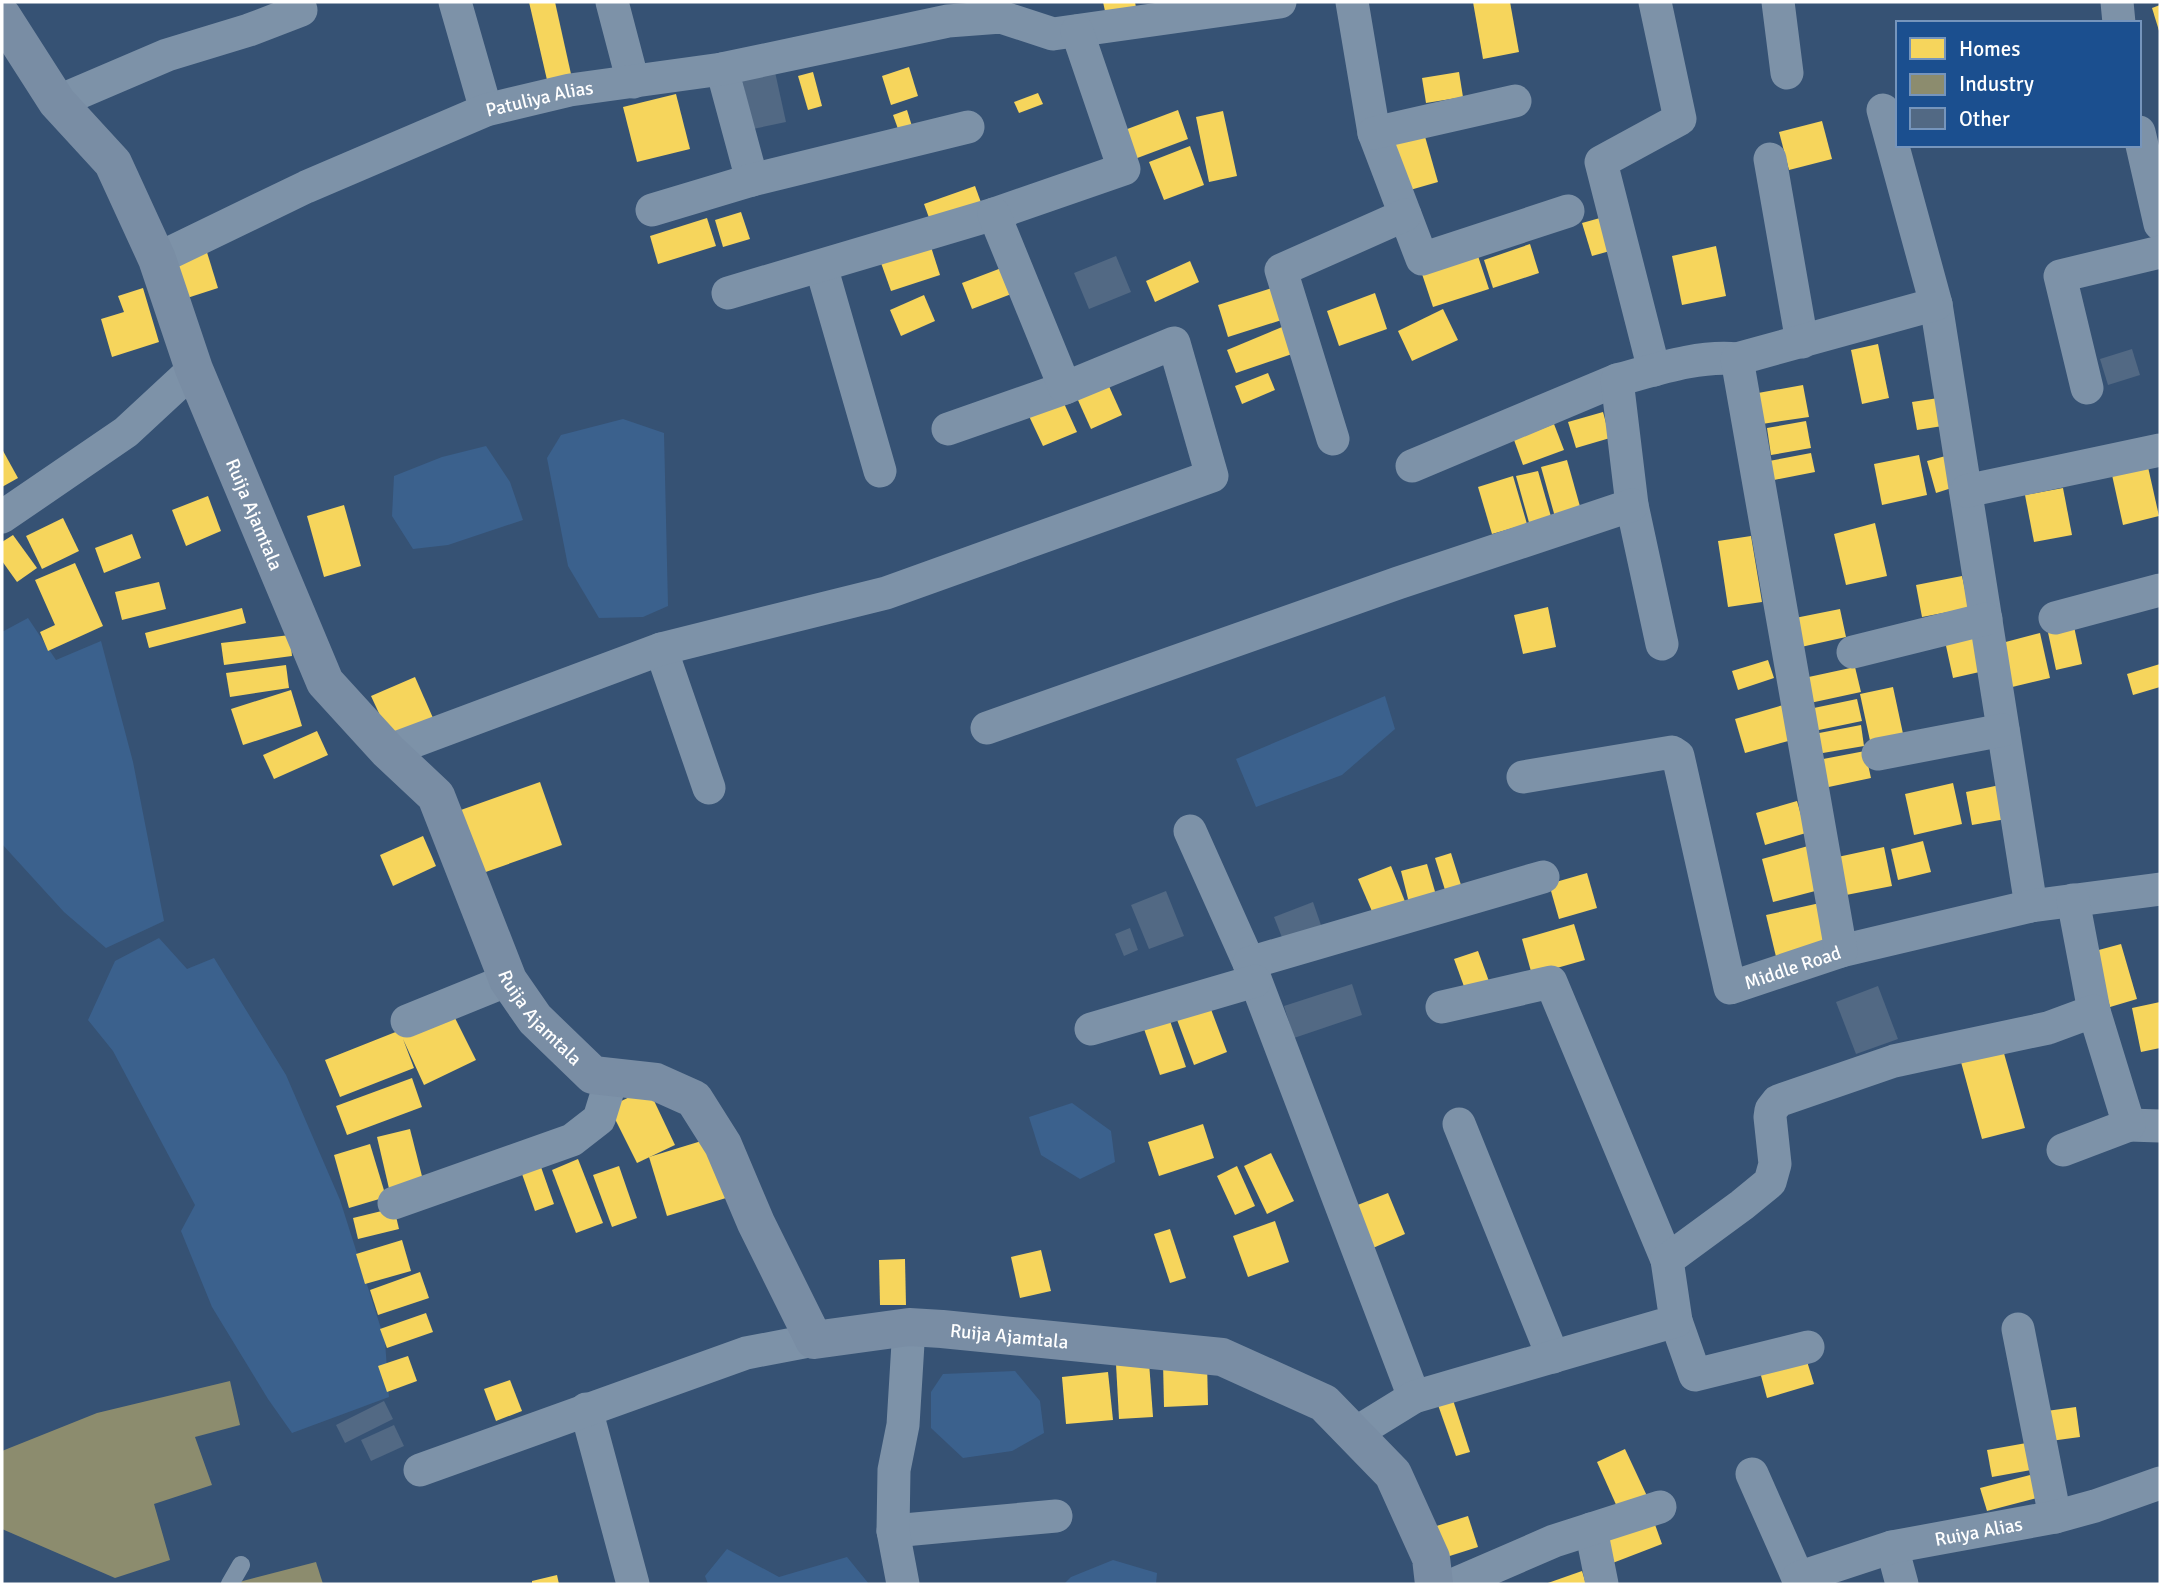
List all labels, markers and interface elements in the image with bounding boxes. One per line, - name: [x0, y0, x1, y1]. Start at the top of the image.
- legend: [1896, 21, 2141, 147]
- text: Homes: [1959, 36, 2021, 62]
- text: Industry: [1959, 71, 2034, 97]
- street label: Patuliya Alias: [483, 76, 595, 123]
- text: Other: [1959, 106, 2010, 132]
- street label: Ruija Ajamtala: [220, 455, 288, 574]
- street label: Middle Road: [1741, 941, 1844, 995]
- street label: Ruija Ajamtala: [492, 967, 587, 1071]
- street label: Ruija Ajamtala: [949, 1319, 1070, 1355]
- street label: Ruiya Alias: [1933, 1512, 2025, 1552]

